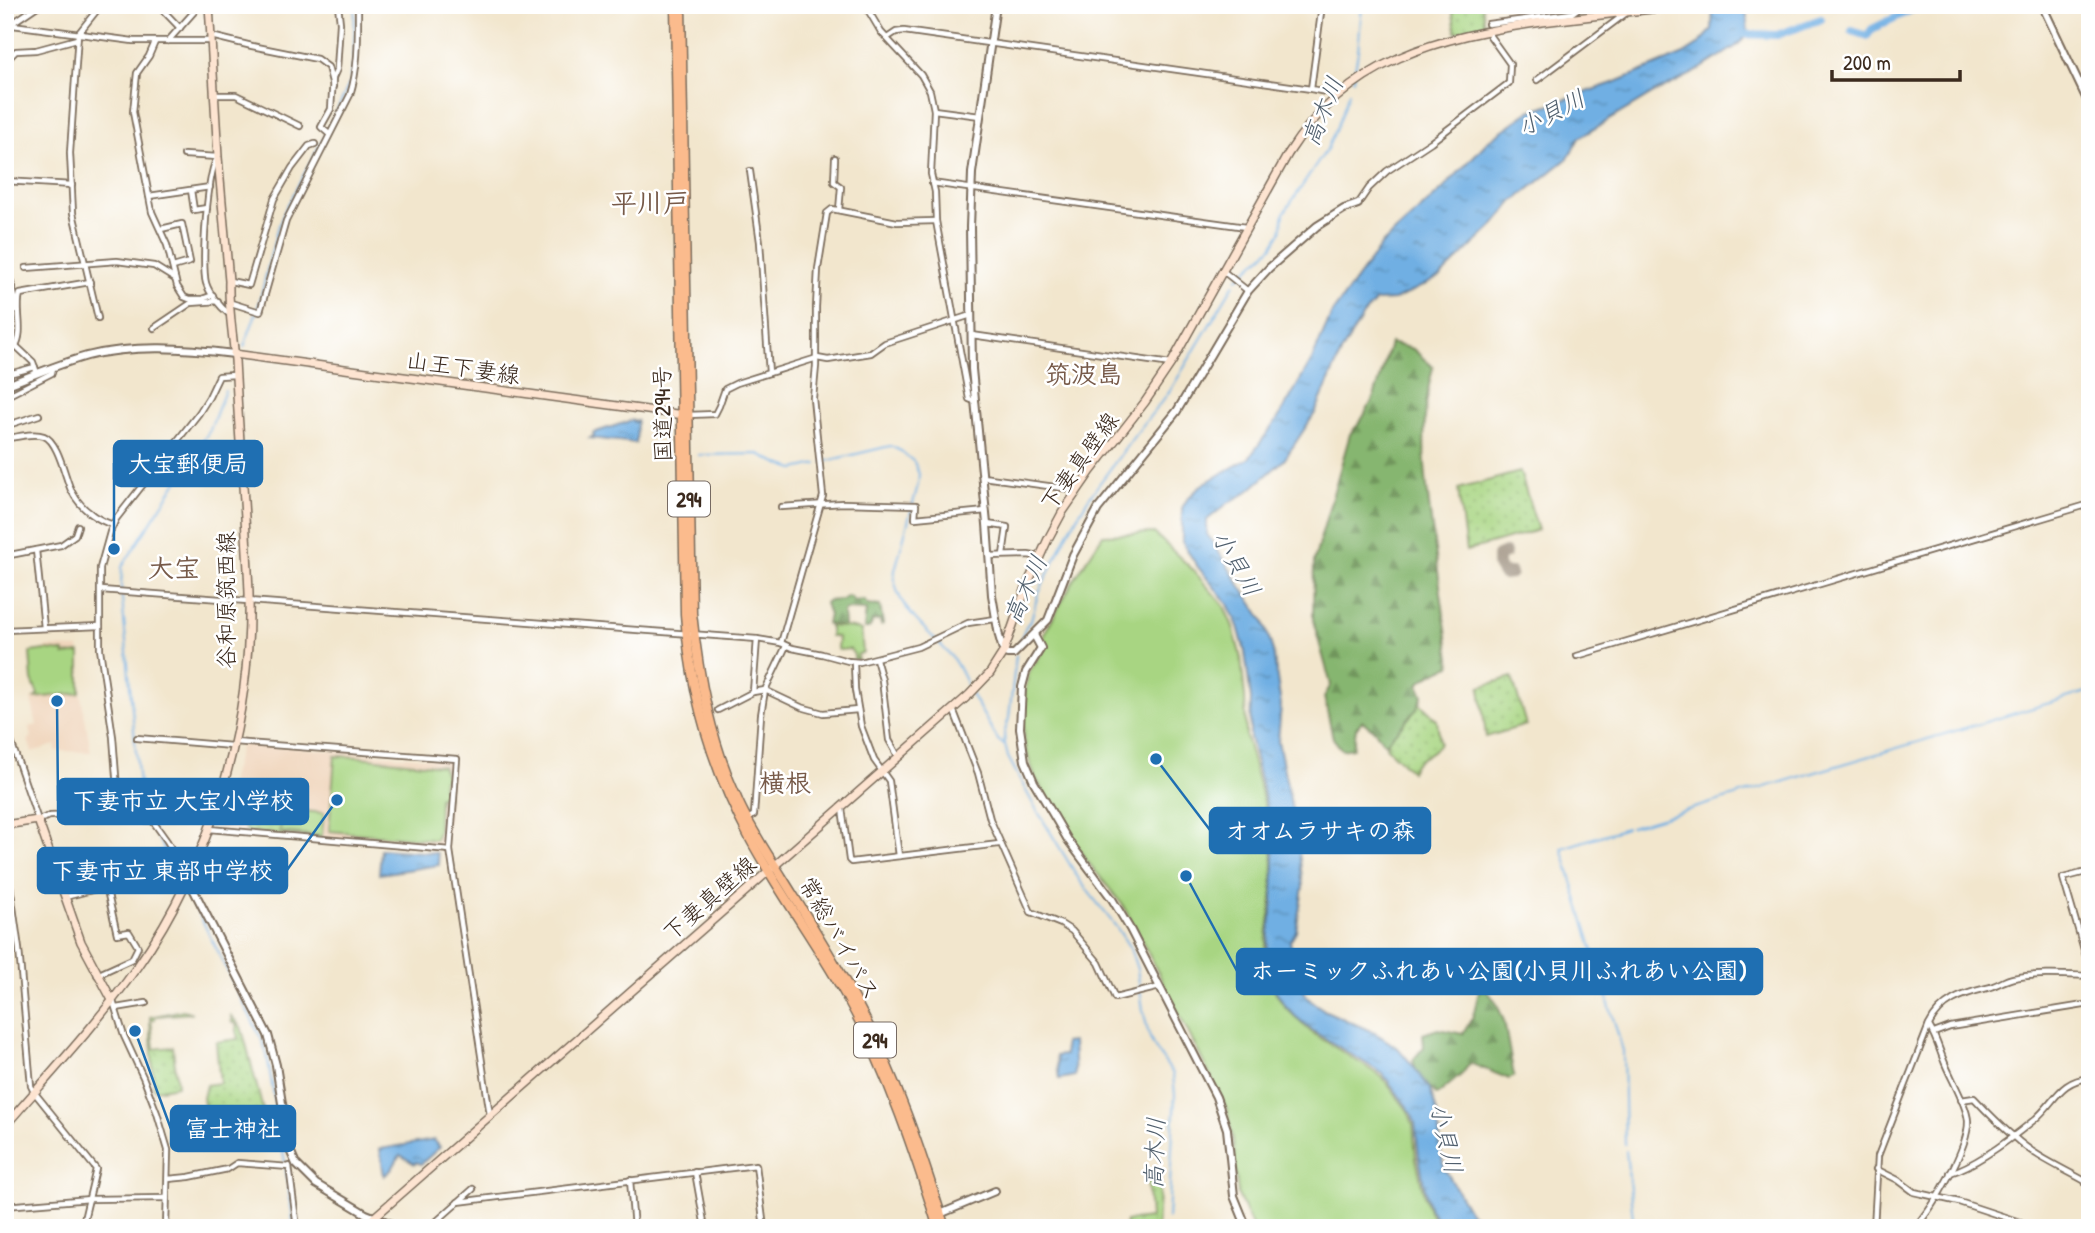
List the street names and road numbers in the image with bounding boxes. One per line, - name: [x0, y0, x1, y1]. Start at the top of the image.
- street label: 山王下妻線: [404, 344, 522, 390]
- street label: 国道294号: [646, 365, 678, 463]
- street label: 下妻真壁線: [1033, 405, 1125, 517]
- road number: 294: [668, 482, 710, 516]
- street label: 谷和原筑西線: [210, 531, 241, 669]
- street label: 下妻真壁線: [655, 849, 763, 947]
- street label: 常総バイパス: [792, 871, 888, 1005]
- road number: 294: [854, 1023, 896, 1058]

